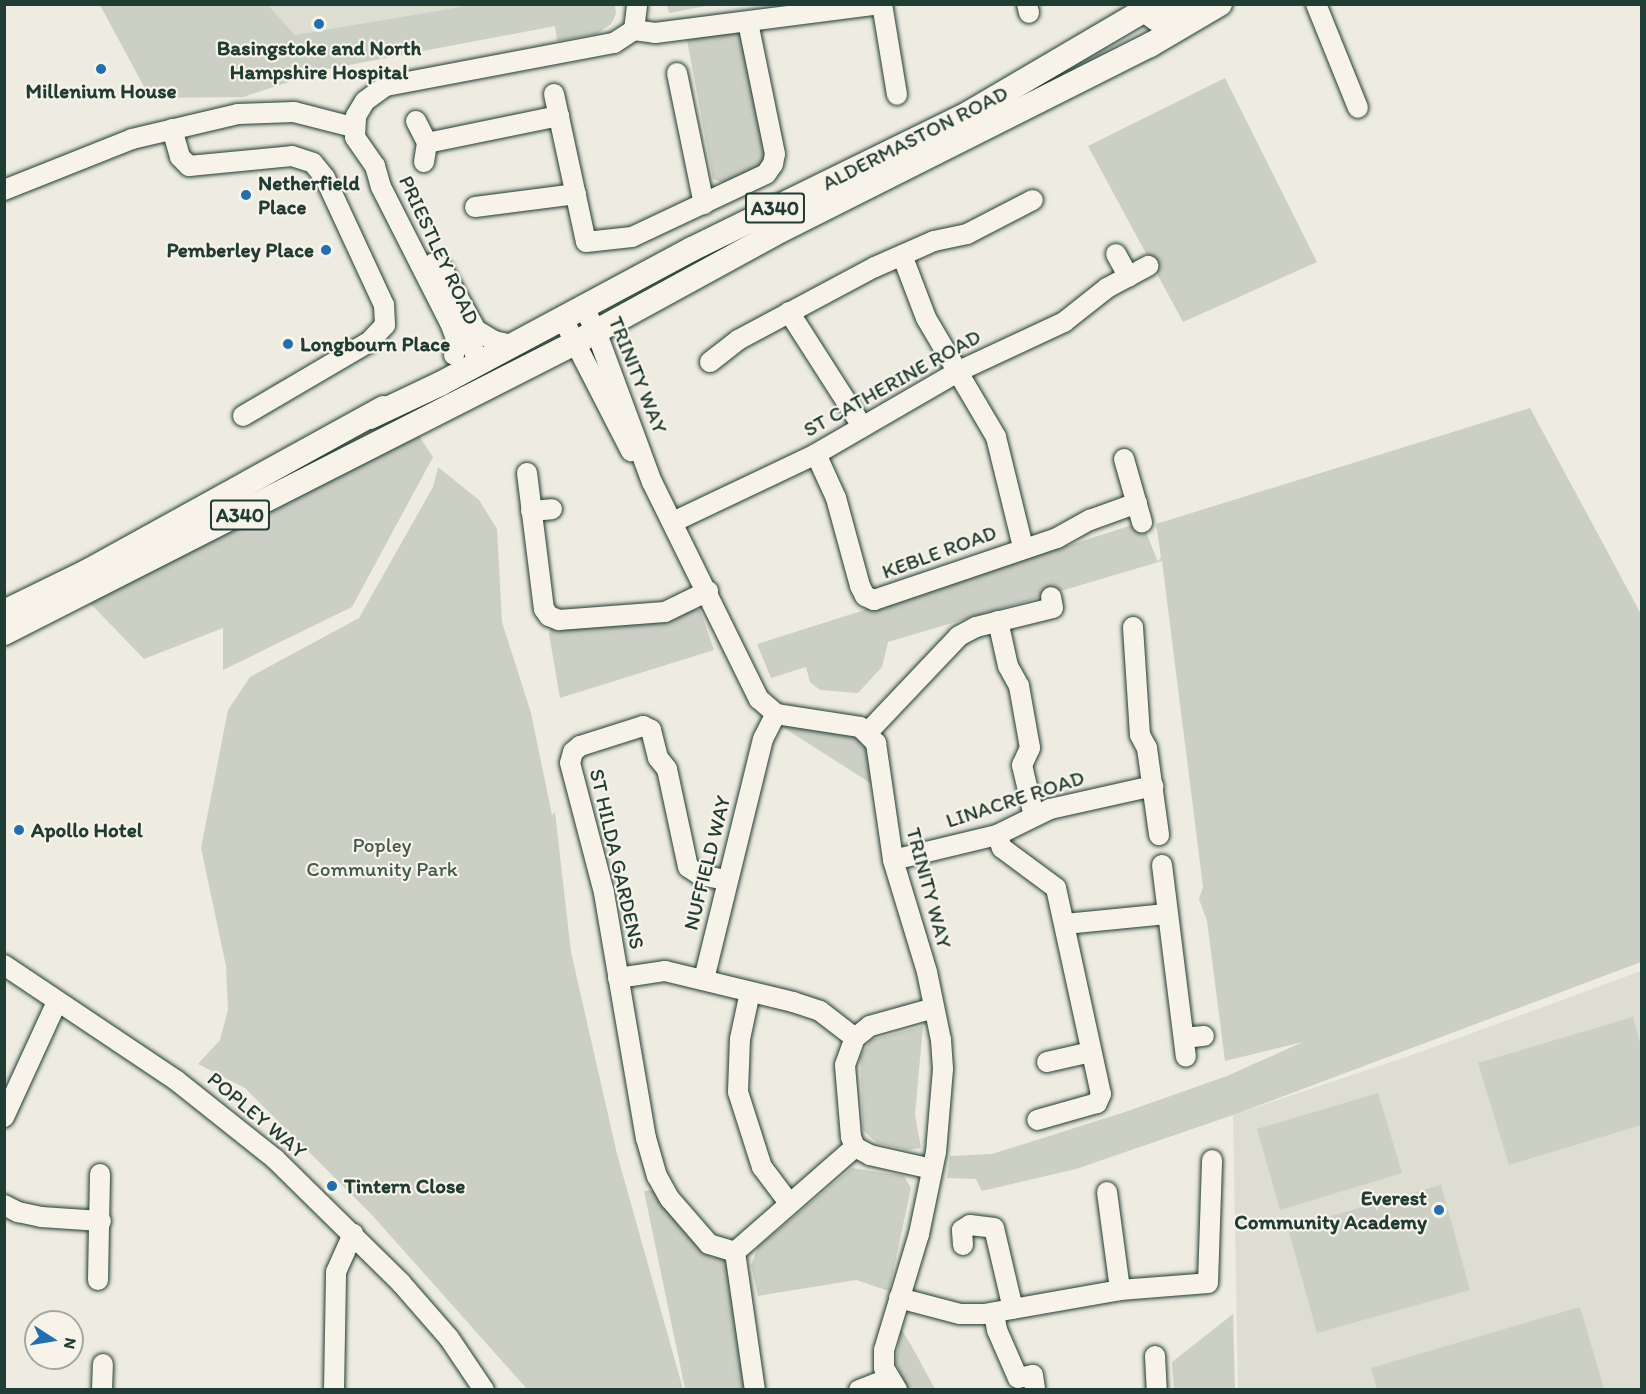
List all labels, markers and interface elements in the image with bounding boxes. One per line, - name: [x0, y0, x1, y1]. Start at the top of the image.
- marker: Basingstoke and North Hampshire Hospital: [310, 15, 328, 33]
- place label: Basingstoke and North Hampshire Hospital: [216, 35, 422, 85]
- marker: Millenium House: [94, 62, 108, 76]
- place label: Millenium House: [25, 78, 177, 104]
- street label: ALDERMASTON ROAD: [818, 80, 1012, 196]
- place label: Netherfield Place: [258, 170, 360, 220]
- street label: PRIESTLEY ROAD: [393, 171, 485, 329]
- marker: Netherfield Place: [239, 188, 253, 202]
- road number: A340: [744, 191, 806, 225]
- place label: Pemberley Place: [167, 237, 314, 263]
- marker: Pemberley Place: [319, 243, 333, 257]
- street label: TRINITY WAY: [603, 313, 673, 437]
- street label: ST CATHERINE ROAD: [799, 324, 985, 442]
- place label: Longbourn Place: [300, 331, 450, 357]
- marker: Longbourn Place: [281, 337, 295, 351]
- road number: A340: [208, 498, 272, 532]
- street label: KEBLE ROAD: [878, 520, 1000, 584]
- street label: LINACRE ROAD: [943, 765, 1087, 833]
- street label: ST HILDA GARDENS: [584, 766, 650, 952]
- street label: NUFFIELD WAY: [678, 793, 736, 933]
- place label: Apollo Hotel: [31, 817, 143, 843]
- marker: Apollo Hotel: [12, 823, 26, 837]
- street label: TRINITY WAY: [901, 825, 957, 951]
- park label: Popley Community Park: [306, 832, 458, 882]
- street label: POPLEY WAY: [202, 1066, 312, 1164]
- place label: Tintern Close: [344, 1173, 465, 1199]
- marker: Tintern Close: [325, 1179, 339, 1193]
- place label: Everest Community Academy: [1234, 1185, 1427, 1235]
- marker: Everest Community Academy: [1432, 1203, 1446, 1217]
- north arrow: [24, 1310, 84, 1370]
- text: N: [60, 1336, 81, 1351]

